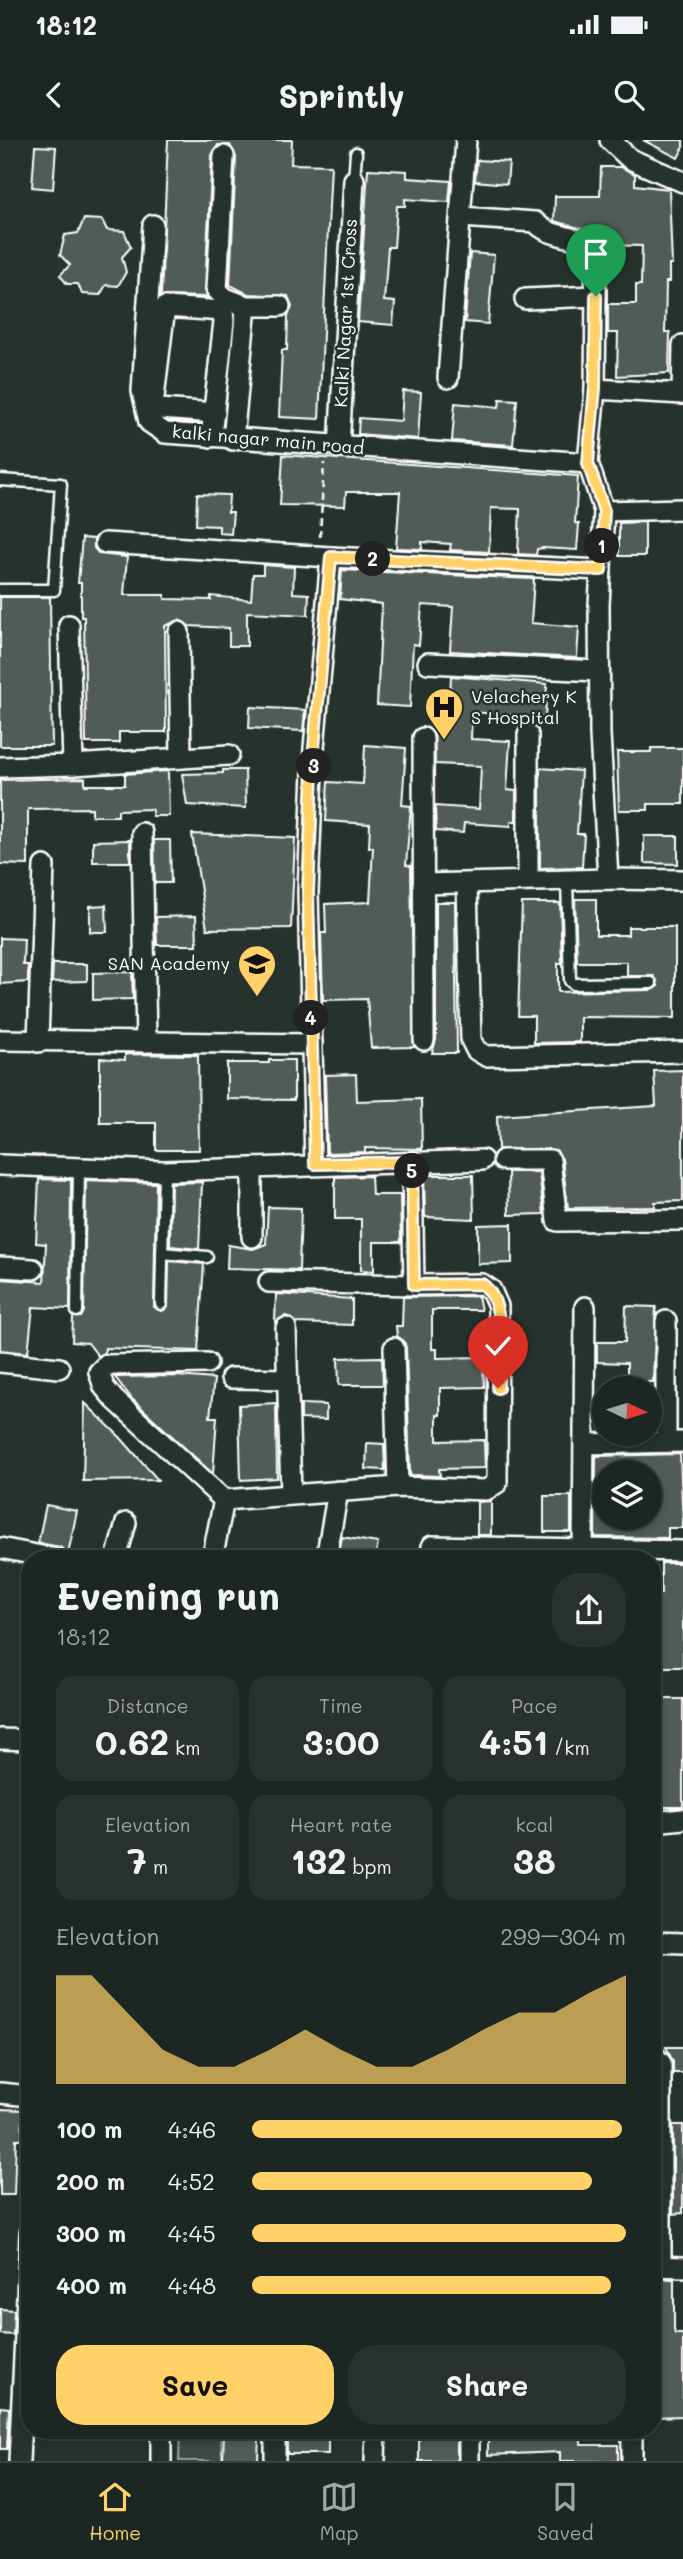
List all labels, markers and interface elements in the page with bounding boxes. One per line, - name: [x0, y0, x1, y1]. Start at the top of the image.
- text: 18:12: [35, 8, 97, 42]
- text: Sprintly: [278, 74, 405, 116]
- icon: back: [35, 76, 73, 114]
- icon: search: [610, 76, 648, 114]
- street label: Kalki Nagar 1st Cross: [328, 218, 362, 408]
- pin: [566, 224, 626, 296]
- icon: arrive: [577, 235, 615, 273]
- street label: kalki nagar main road: [171, 419, 365, 459]
- pin: 1: [584, 528, 620, 564]
- text: 1: [597, 533, 606, 558]
- pin: 2: [356, 542, 390, 576]
- text: 2: [367, 546, 378, 571]
- place label: Velachery K S Hospital: [471, 684, 577, 729]
- hospital icon: Velachery K S Hospital: [423, 686, 465, 741]
- pin: 3: [296, 748, 332, 784]
- text: 3: [308, 753, 319, 778]
- school or university icon: SAN Academy: [236, 943, 278, 998]
- place label: SAN Academy: [108, 951, 230, 975]
- pin: 4: [294, 1000, 328, 1036]
- text: 4: [304, 1005, 317, 1030]
- pin: 5: [394, 1154, 430, 1188]
- text: 5: [406, 1158, 417, 1183]
- pin: [468, 1316, 528, 1388]
- icon: check: [479, 1327, 517, 1365]
- north arrow: [592, 1376, 662, 1446]
- map controls: [592, 1376, 662, 1530]
- button: layers: [592, 1460, 662, 1530]
- text: Evening run: [56, 1570, 280, 1620]
- button: share: [552, 1573, 626, 1647]
- text: 18:12: [56, 1621, 110, 1651]
- text: Distance: [107, 1693, 189, 1718]
- text: Time: [319, 1693, 363, 1718]
- text: Pace: [511, 1693, 558, 1718]
- text: 0.62: [95, 1718, 169, 1764]
- text: 3:00: [302, 1718, 380, 1764]
- text: 4:51: [479, 1718, 548, 1764]
- text: km: [169, 1735, 200, 1760]
- text: /km: [548, 1735, 590, 1760]
- text: Elevation: [105, 1812, 190, 1837]
- text: Heart rate: [290, 1812, 392, 1837]
- text: kcal: [515, 1812, 553, 1837]
- text: 7: [127, 1837, 147, 1883]
- text: 132: [290, 1837, 347, 1883]
- text: 38: [513, 1837, 556, 1883]
- text: m: [147, 1854, 168, 1879]
- text: bpm: [347, 1854, 392, 1879]
- text: Elevation: [56, 1921, 159, 1951]
- text: 299–304 m: [500, 1921, 626, 1951]
- text: 100 m: [56, 2114, 122, 2144]
- text: 4:46: [168, 2114, 216, 2144]
- text: 200 m: [56, 2166, 125, 2196]
- text: 4:52: [168, 2166, 215, 2196]
- text: 300 m: [56, 2218, 126, 2248]
- text: 4:45: [168, 2218, 216, 2248]
- text: 400 m: [56, 2270, 127, 2300]
- text: 4:48: [168, 2270, 216, 2300]
- button: Save: [56, 2345, 334, 2425]
- button: Share: [348, 2345, 626, 2425]
- tab: Home: [89, 2478, 141, 2545]
- tab: Map: [320, 2478, 359, 2545]
- tab: Saved: [537, 2478, 594, 2545]

